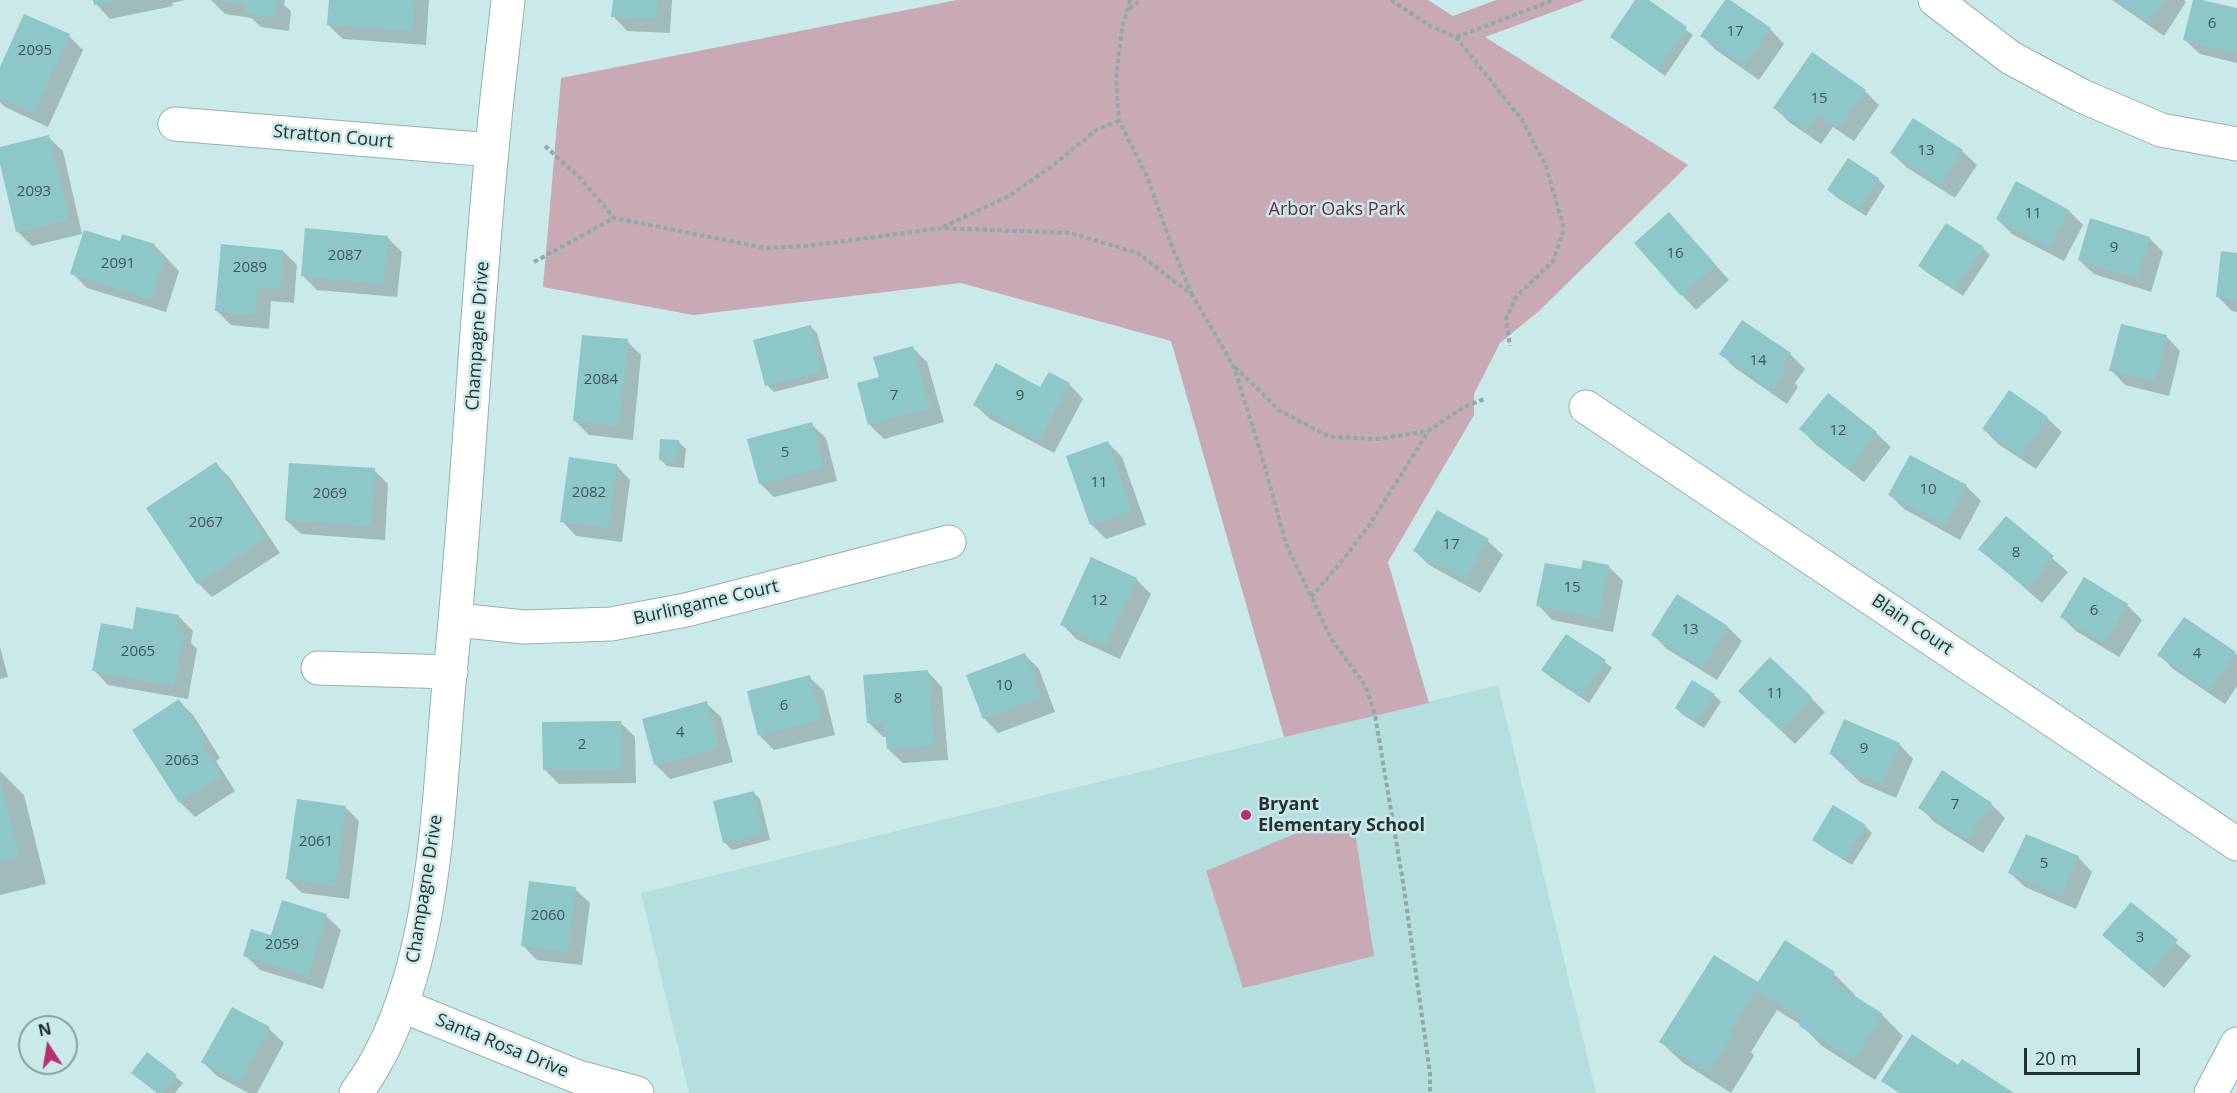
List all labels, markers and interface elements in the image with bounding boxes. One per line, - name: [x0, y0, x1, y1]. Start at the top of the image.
- house number: 6: [2208, 15, 2216, 33]
- house number: 17: [1726, 23, 1744, 41]
- house number: 2095: [18, 42, 52, 60]
- house number: 15: [1810, 90, 1828, 108]
- street label: Stratton Court: [272, 121, 394, 153]
- house number: 13: [1917, 142, 1935, 160]
- house number: 2093: [17, 183, 51, 201]
- park label: Arbor Oaks Park: [1269, 199, 1405, 221]
- house number: 11: [2024, 205, 2042, 223]
- house number: 9: [2110, 239, 2118, 257]
- house number: 16: [1666, 245, 1684, 263]
- house number: 2087: [328, 247, 362, 265]
- house number: 2091: [101, 255, 135, 273]
- house number: 2089: [233, 259, 267, 277]
- street label: Champagne Drive: [462, 261, 494, 411]
- house number: 14: [1749, 352, 1767, 370]
- house number: 2084: [584, 371, 618, 389]
- house number: 7: [890, 387, 898, 405]
- house number: 9: [1016, 387, 1024, 405]
- house number: 12: [1829, 422, 1847, 440]
- house number: 5: [781, 444, 789, 462]
- house number: 11: [1090, 474, 1108, 492]
- house number: 10: [1919, 481, 1937, 499]
- house number: 2082: [572, 484, 606, 502]
- house number: 2069: [313, 485, 347, 503]
- house number: 2067: [189, 514, 223, 532]
- house number: 17: [1442, 536, 1460, 554]
- house number: 8: [2012, 544, 2020, 562]
- street label: Burlingame Court: [631, 576, 781, 630]
- house number: 15: [1563, 579, 1581, 597]
- street label: Blain Court: [1867, 590, 1957, 660]
- house number: 12: [1090, 592, 1108, 610]
- house number: 6: [2090, 602, 2098, 620]
- house number: 13: [1681, 621, 1699, 639]
- house number: 2065: [121, 643, 155, 661]
- house number: 4: [2193, 645, 2201, 663]
- house number: 10: [995, 677, 1013, 695]
- house number: 11: [1766, 685, 1784, 703]
- house number: 8: [894, 690, 902, 708]
- house number: 6: [780, 697, 788, 715]
- house number: 4: [676, 724, 684, 742]
- house number: 2: [578, 736, 586, 754]
- house number: 9: [1860, 740, 1868, 758]
- house number: 2063: [165, 752, 199, 770]
- place label: Bryant Elementary School: [1258, 794, 1425, 836]
- house number: 7: [1951, 796, 1959, 814]
- marker: Bryant Elementary School: [1239, 808, 1253, 822]
- street label: Champagne Drive: [403, 813, 447, 965]
- house number: 2061: [299, 833, 333, 851]
- house number: 5: [2040, 855, 2048, 873]
- house number: 2060: [531, 907, 565, 925]
- house number: 3: [2136, 929, 2144, 947]
- house number: 2059: [265, 936, 299, 954]
- street label: Santa Rosa Drive: [432, 1010, 572, 1082]
- north arrow: [18, 1015, 78, 1075]
- text: N: [36, 1017, 53, 1041]
- scale bar: [2027, 1036, 2142, 1074]
- text: 20 m: [2035, 1046, 2077, 1070]

